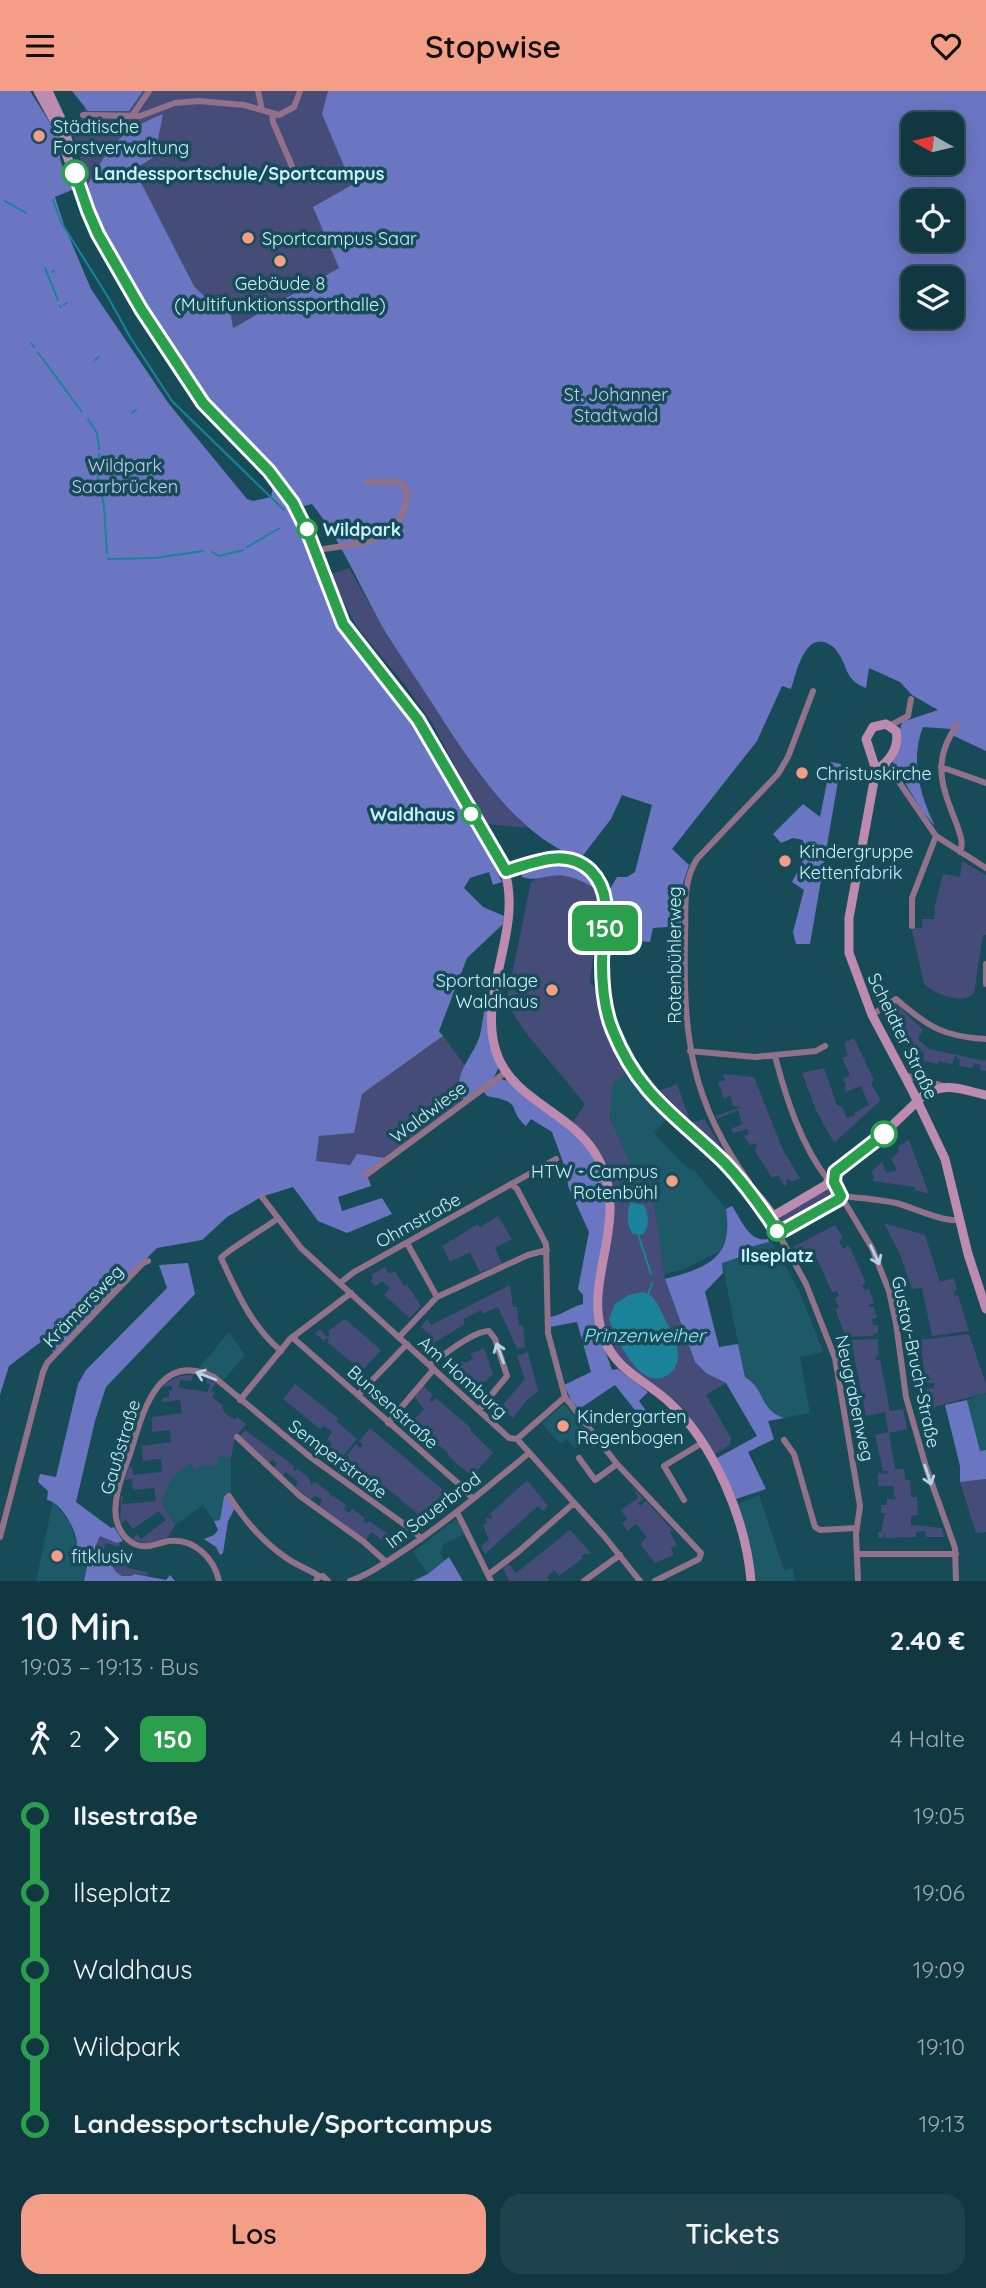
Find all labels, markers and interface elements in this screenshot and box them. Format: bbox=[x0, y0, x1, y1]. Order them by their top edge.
text: Stopwise bbox=[425, 26, 561, 66]
icon: menu bbox=[21, 27, 59, 65]
icon: heart bbox=[927, 27, 965, 65]
north arrow bbox=[901, 112, 964, 175]
map controls bbox=[901, 112, 964, 329]
place label: Städtische Forstverwaltung bbox=[53, 115, 189, 159]
marker: Städtische Forstverwaltung bbox=[31, 128, 47, 144]
marker: Landessportschule/Sportcampus bbox=[62, 160, 88, 186]
place label: Landessportschule/Sportcampus bbox=[94, 162, 385, 185]
button: locate bbox=[901, 189, 964, 252]
place label: Sportcampus Saar bbox=[262, 227, 417, 250]
marker: Sportcampus Saar bbox=[240, 230, 256, 246]
marker: Gebäude 8 (Multifunktionssporthalle) bbox=[272, 253, 288, 269]
button: layers bbox=[901, 266, 964, 329]
place label: Gebäude 8 (Multifunktionssporthalle) bbox=[174, 272, 386, 316]
park label: St. Johanner Stadtwald bbox=[564, 383, 668, 427]
park label: Wildpark Saarbrücken bbox=[72, 454, 178, 498]
place label: Wildpark bbox=[323, 518, 401, 541]
marker: Wildpark bbox=[297, 519, 317, 539]
place label: Christuskirche bbox=[816, 762, 932, 785]
marker: Christuskirche bbox=[794, 765, 810, 781]
place label: Waldhaus bbox=[370, 803, 455, 826]
marker: Waldhaus bbox=[461, 804, 481, 824]
place label: Kindergruppe Kettenfabrik bbox=[799, 840, 914, 884]
marker: Kindergruppe Kettenfabrik bbox=[777, 853, 793, 869]
street label: Rotenbühlerweg bbox=[663, 886, 686, 1024]
line badge: 150 bbox=[565, 905, 645, 951]
text: 150 bbox=[586, 913, 624, 943]
place label: Sportanlage Waldhaus bbox=[436, 969, 538, 1013]
street label: Scheidter Straße bbox=[863, 969, 943, 1103]
marker: Sportanlage Waldhaus bbox=[544, 982, 560, 998]
street label: Waldwiese bbox=[385, 1076, 471, 1148]
unlabelled marker bbox=[871, 1121, 897, 1147]
place label: HTW - Campus Rotenbühl bbox=[531, 1160, 658, 1204]
marker: HTW - Campus Rotenbühl bbox=[664, 1173, 680, 1189]
street label: Ohmstraße bbox=[371, 1187, 465, 1253]
marker: Ilseplatz bbox=[767, 1221, 787, 1241]
place label: Ilseplatz bbox=[741, 1244, 814, 1267]
one-way arrow bbox=[869, 1244, 882, 1265]
street label: Krämersweg bbox=[38, 1260, 128, 1352]
street label: Gustav-Bruch-Straße bbox=[887, 1274, 945, 1450]
water label: Prinzenweiher bbox=[583, 1323, 708, 1347]
street label: Am Homburg bbox=[414, 1331, 512, 1423]
street label: Neugrabenweg bbox=[830, 1333, 880, 1463]
one-way arrow bbox=[493, 1343, 505, 1365]
street label: Bunsenstraße bbox=[343, 1360, 443, 1454]
one-way arrow bbox=[196, 1369, 218, 1381]
street label: Gaußstraße bbox=[95, 1397, 145, 1497]
place label: Kindergarten Regenbogen bbox=[577, 1405, 687, 1449]
street label: Semperstraße bbox=[284, 1414, 392, 1504]
marker: Kindergarten Regenbogen bbox=[555, 1418, 571, 1434]
one-way arrow bbox=[923, 1464, 936, 1486]
street label: Im Sauerbrod bbox=[381, 1467, 485, 1553]
place label: fitklusiv bbox=[71, 1545, 133, 1568]
marker: fitklusiv bbox=[49, 1548, 65, 1564]
text: 10 Min. bbox=[21, 1602, 140, 1650]
text: 2.40 € bbox=[890, 1624, 965, 1657]
text: 19:03 – 19:13 · Bus bbox=[21, 1652, 199, 1681]
icon: walk bbox=[21, 1720, 59, 1758]
icon: forward bbox=[92, 1720, 130, 1758]
text: 2 bbox=[69, 1724, 82, 1753]
text: 150 bbox=[154, 1724, 192, 1754]
text: 4 Halte bbox=[890, 1724, 965, 1753]
text: Ilsestraße bbox=[73, 1799, 198, 1832]
text: 19:05 bbox=[913, 1801, 965, 1830]
text: Ilseplatz bbox=[73, 1876, 171, 1909]
text: 19:06 bbox=[913, 1878, 965, 1907]
text: Waldhaus bbox=[73, 1953, 192, 1986]
text: 19:09 bbox=[913, 1955, 965, 1984]
text: Wildpark bbox=[73, 2030, 181, 2063]
text: 19:10 bbox=[917, 2032, 965, 2061]
text: Landessportschule/Sportcampus bbox=[73, 2107, 492, 2140]
text: 19:13 bbox=[919, 2109, 965, 2138]
button: Los bbox=[21, 2194, 486, 2274]
button: Tickets bbox=[500, 2194, 965, 2274]

